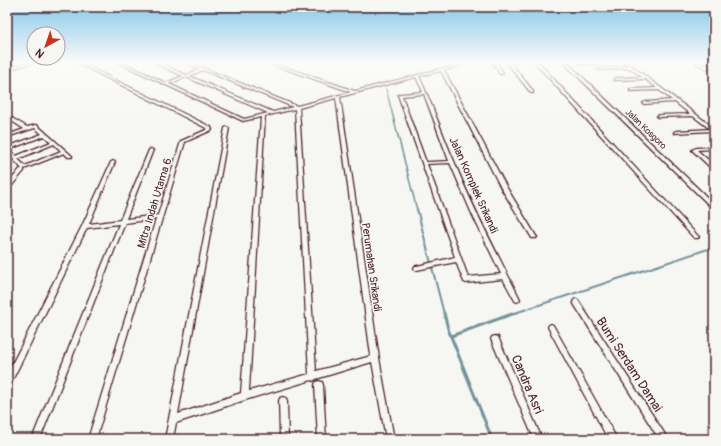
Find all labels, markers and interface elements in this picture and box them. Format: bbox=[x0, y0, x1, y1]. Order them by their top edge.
north arrow bbox=[26, 26, 66, 66]
text: N bbox=[32, 46, 47, 61]
street label: Jalan Kosgoro bbox=[623, 107, 669, 152]
street label: Jalan Komplek Srikandi bbox=[446, 135, 501, 235]
street label: Mitra Indah Utama 6 bbox=[135, 156, 174, 250]
street label: Perumahan Srikandi bbox=[359, 222, 384, 312]
street label: Bumi Serdam Damai bbox=[593, 314, 666, 415]
street label: Candra Asri bbox=[508, 353, 547, 416]

